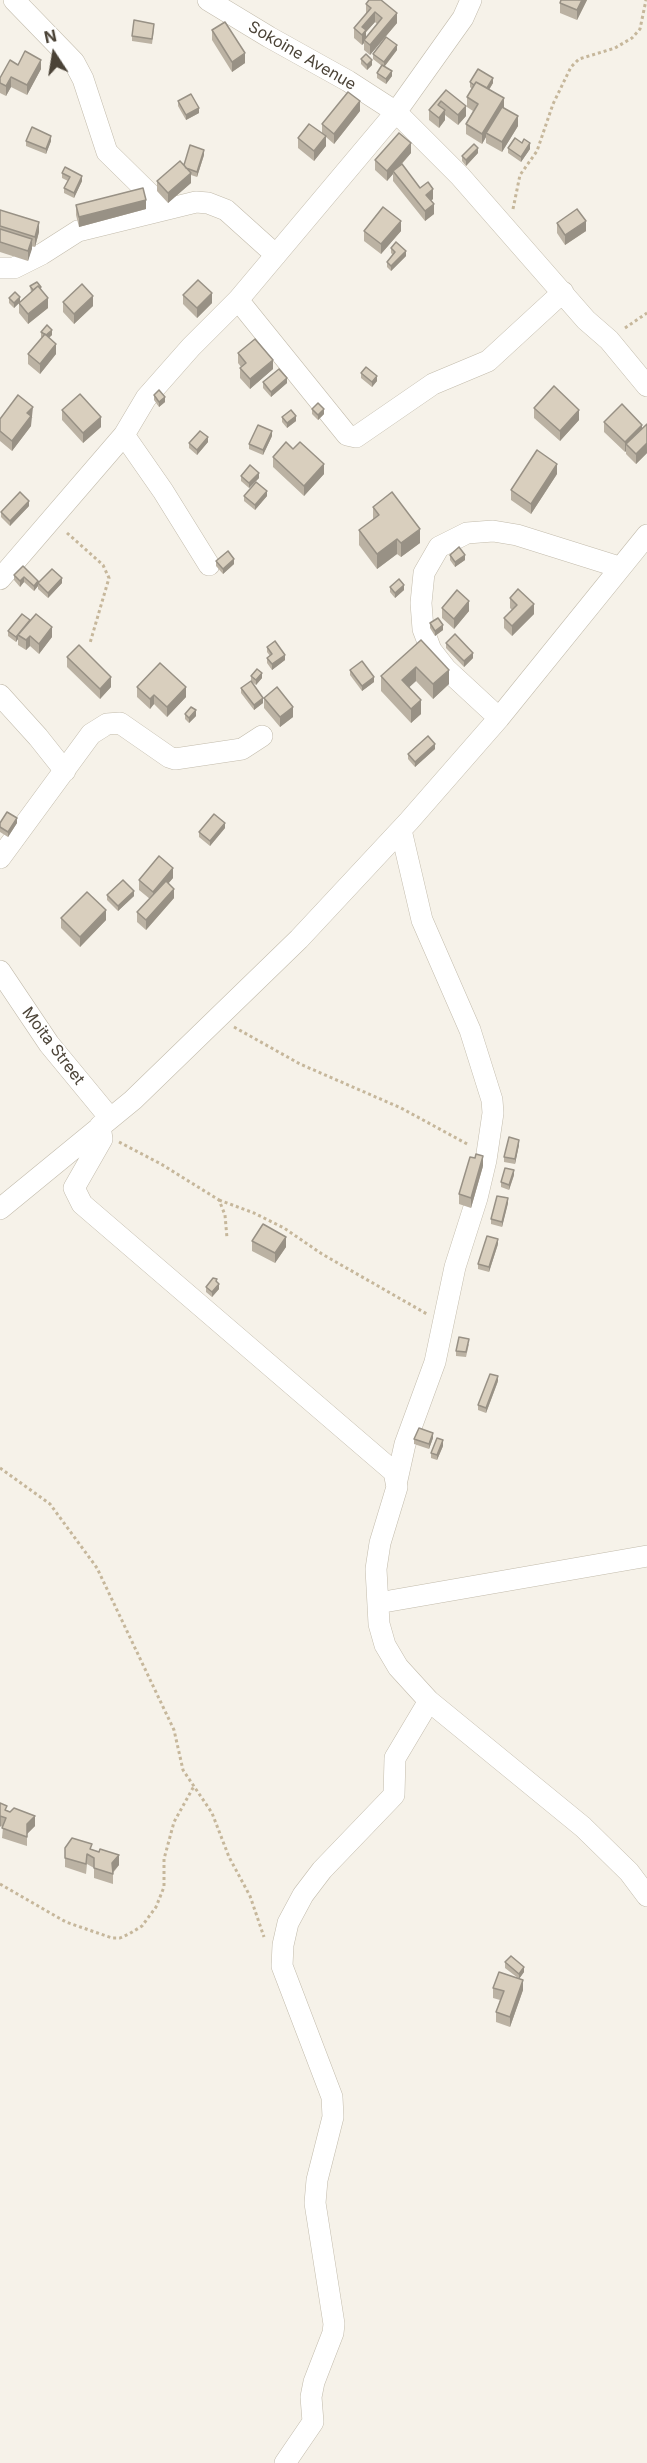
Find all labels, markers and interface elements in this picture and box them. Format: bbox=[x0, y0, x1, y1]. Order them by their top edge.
street label: Sokoine Avenue bbox=[245, 17, 359, 95]
north arrow bbox=[24, 24, 84, 84]
text: N bbox=[42, 25, 58, 47]
street label: Moita Street bbox=[18, 1004, 88, 1088]

